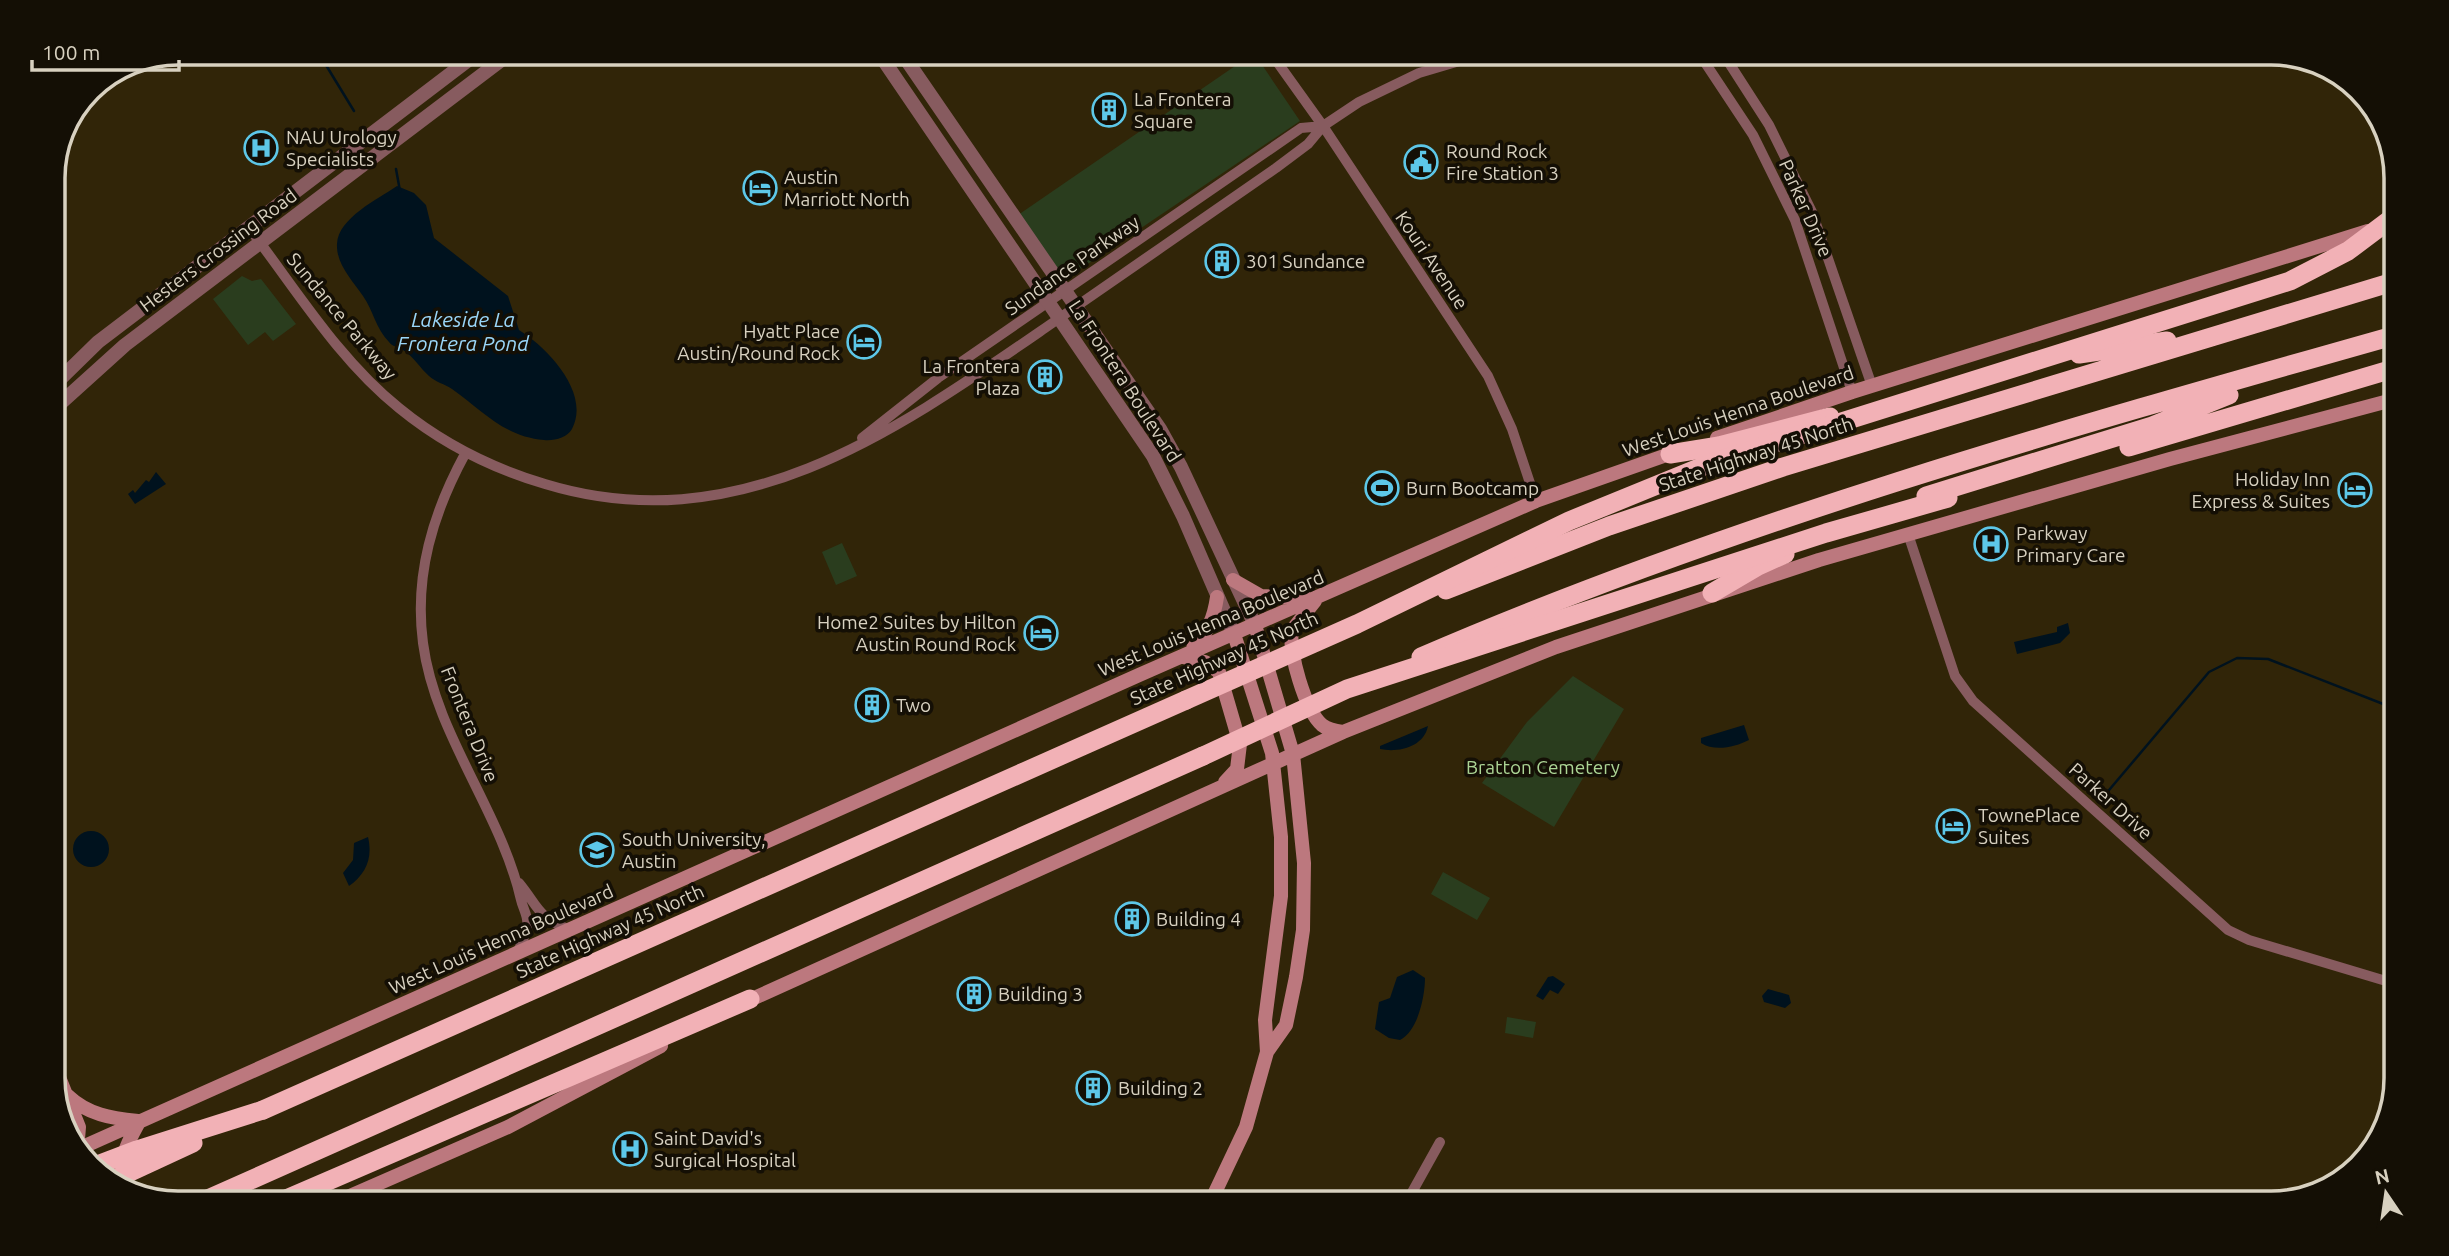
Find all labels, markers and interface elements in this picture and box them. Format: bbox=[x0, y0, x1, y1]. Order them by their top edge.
scale bar bbox=[32, 28, 178, 72]
text: 100 m bbox=[42, 40, 100, 64]
place label: La Frontera Square bbox=[1134, 88, 1232, 132]
building icon: La Frontera Square bbox=[1090, 91, 1128, 129]
place label: NAU Urology Specialists bbox=[286, 126, 397, 170]
hospital icon: NAU Urology Specialists bbox=[242, 129, 280, 167]
place label: Round Rock Fire Station 3 bbox=[1446, 140, 1559, 184]
public building icon: Round Rock Fire Station 3 bbox=[1402, 143, 1440, 181]
street label: Parker Drive bbox=[1775, 156, 1837, 260]
place label: Austin Marriott North bbox=[784, 166, 910, 210]
hotel icon: Austin Marriott North bbox=[741, 169, 779, 207]
street label: Hesters Crossing Road bbox=[135, 184, 301, 316]
street label: Kouri Avenue bbox=[1391, 207, 1473, 313]
street label: Sundance Parkway bbox=[1001, 211, 1143, 319]
building icon: 301 Sundance bbox=[1203, 242, 1241, 280]
street label: Sundance Parkway bbox=[283, 248, 401, 384]
place label: 301 Sundance bbox=[1246, 250, 1365, 272]
street label: La Frontera Boulevard bbox=[1064, 296, 1186, 466]
water label: Lakeside La Frontera Pond bbox=[397, 307, 530, 355]
place label: Hyatt Place Austin/Round Rock bbox=[677, 320, 840, 364]
hotel icon: Hyatt Place Austin/Round Rock bbox=[845, 323, 883, 361]
place label: La Frontera Plaza bbox=[923, 355, 1020, 399]
building icon: La Frontera Plaza bbox=[1026, 358, 1064, 396]
street label: West Louis Henna Boulevard bbox=[1620, 361, 1856, 461]
street label: State Highway 45 North bbox=[1656, 412, 1856, 496]
place label: Holiday Inn Express & Suites bbox=[2192, 468, 2330, 512]
sports icon: Burn Bootcamp bbox=[1363, 469, 1401, 507]
hotel icon: Holiday Inn Express & Suites bbox=[2336, 471, 2374, 509]
place label: Burn Bootcamp bbox=[1406, 477, 1539, 499]
place label: Parkway Primary Care bbox=[2016, 522, 2126, 566]
hospital icon: Parkway Primary Care bbox=[1972, 525, 2010, 563]
street label: West Louis Henna Boulevard bbox=[1095, 565, 1327, 681]
street label: State Highway 45 North bbox=[1127, 607, 1321, 709]
place label: Home2 Suites by Hilton Austin Round Rock bbox=[817, 611, 1016, 655]
hotel icon: Home2 Suites by Hilton Austin Round Rock bbox=[1022, 614, 1060, 652]
street label: Frontera Drive bbox=[437, 663, 503, 785]
building icon: Two bbox=[853, 686, 891, 724]
place label: Two bbox=[896, 694, 931, 716]
park label: Bratton Cemetery bbox=[1466, 756, 1620, 778]
street label: Parker Drive bbox=[2065, 758, 2157, 844]
place label: TownePlace Suites bbox=[1978, 804, 2080, 848]
hotel icon: TownePlace Suites bbox=[1934, 807, 1972, 845]
place label: South University, Austin bbox=[622, 828, 766, 872]
school or university icon: South University, Austin bbox=[578, 831, 616, 869]
street label: West Louis Henna Boulevard bbox=[386, 880, 616, 998]
street label: State Highway 45 North bbox=[513, 880, 707, 982]
building icon: Building 4 bbox=[1113, 900, 1151, 938]
place label: Building 4 bbox=[1156, 908, 1241, 930]
building icon: Building 3 bbox=[955, 975, 993, 1013]
place label: Building 3 bbox=[998, 983, 1083, 1005]
building icon: Building 2 bbox=[1074, 1069, 1112, 1107]
place label: Building 2 bbox=[1118, 1077, 1203, 1099]
place label: Saint David's Surgical Hospital bbox=[654, 1127, 796, 1171]
hospital icon: Saint David's Surgical Hospital bbox=[611, 1130, 649, 1168]
north arrow bbox=[2351, 1158, 2421, 1228]
text: N bbox=[2373, 1164, 2392, 1189]

